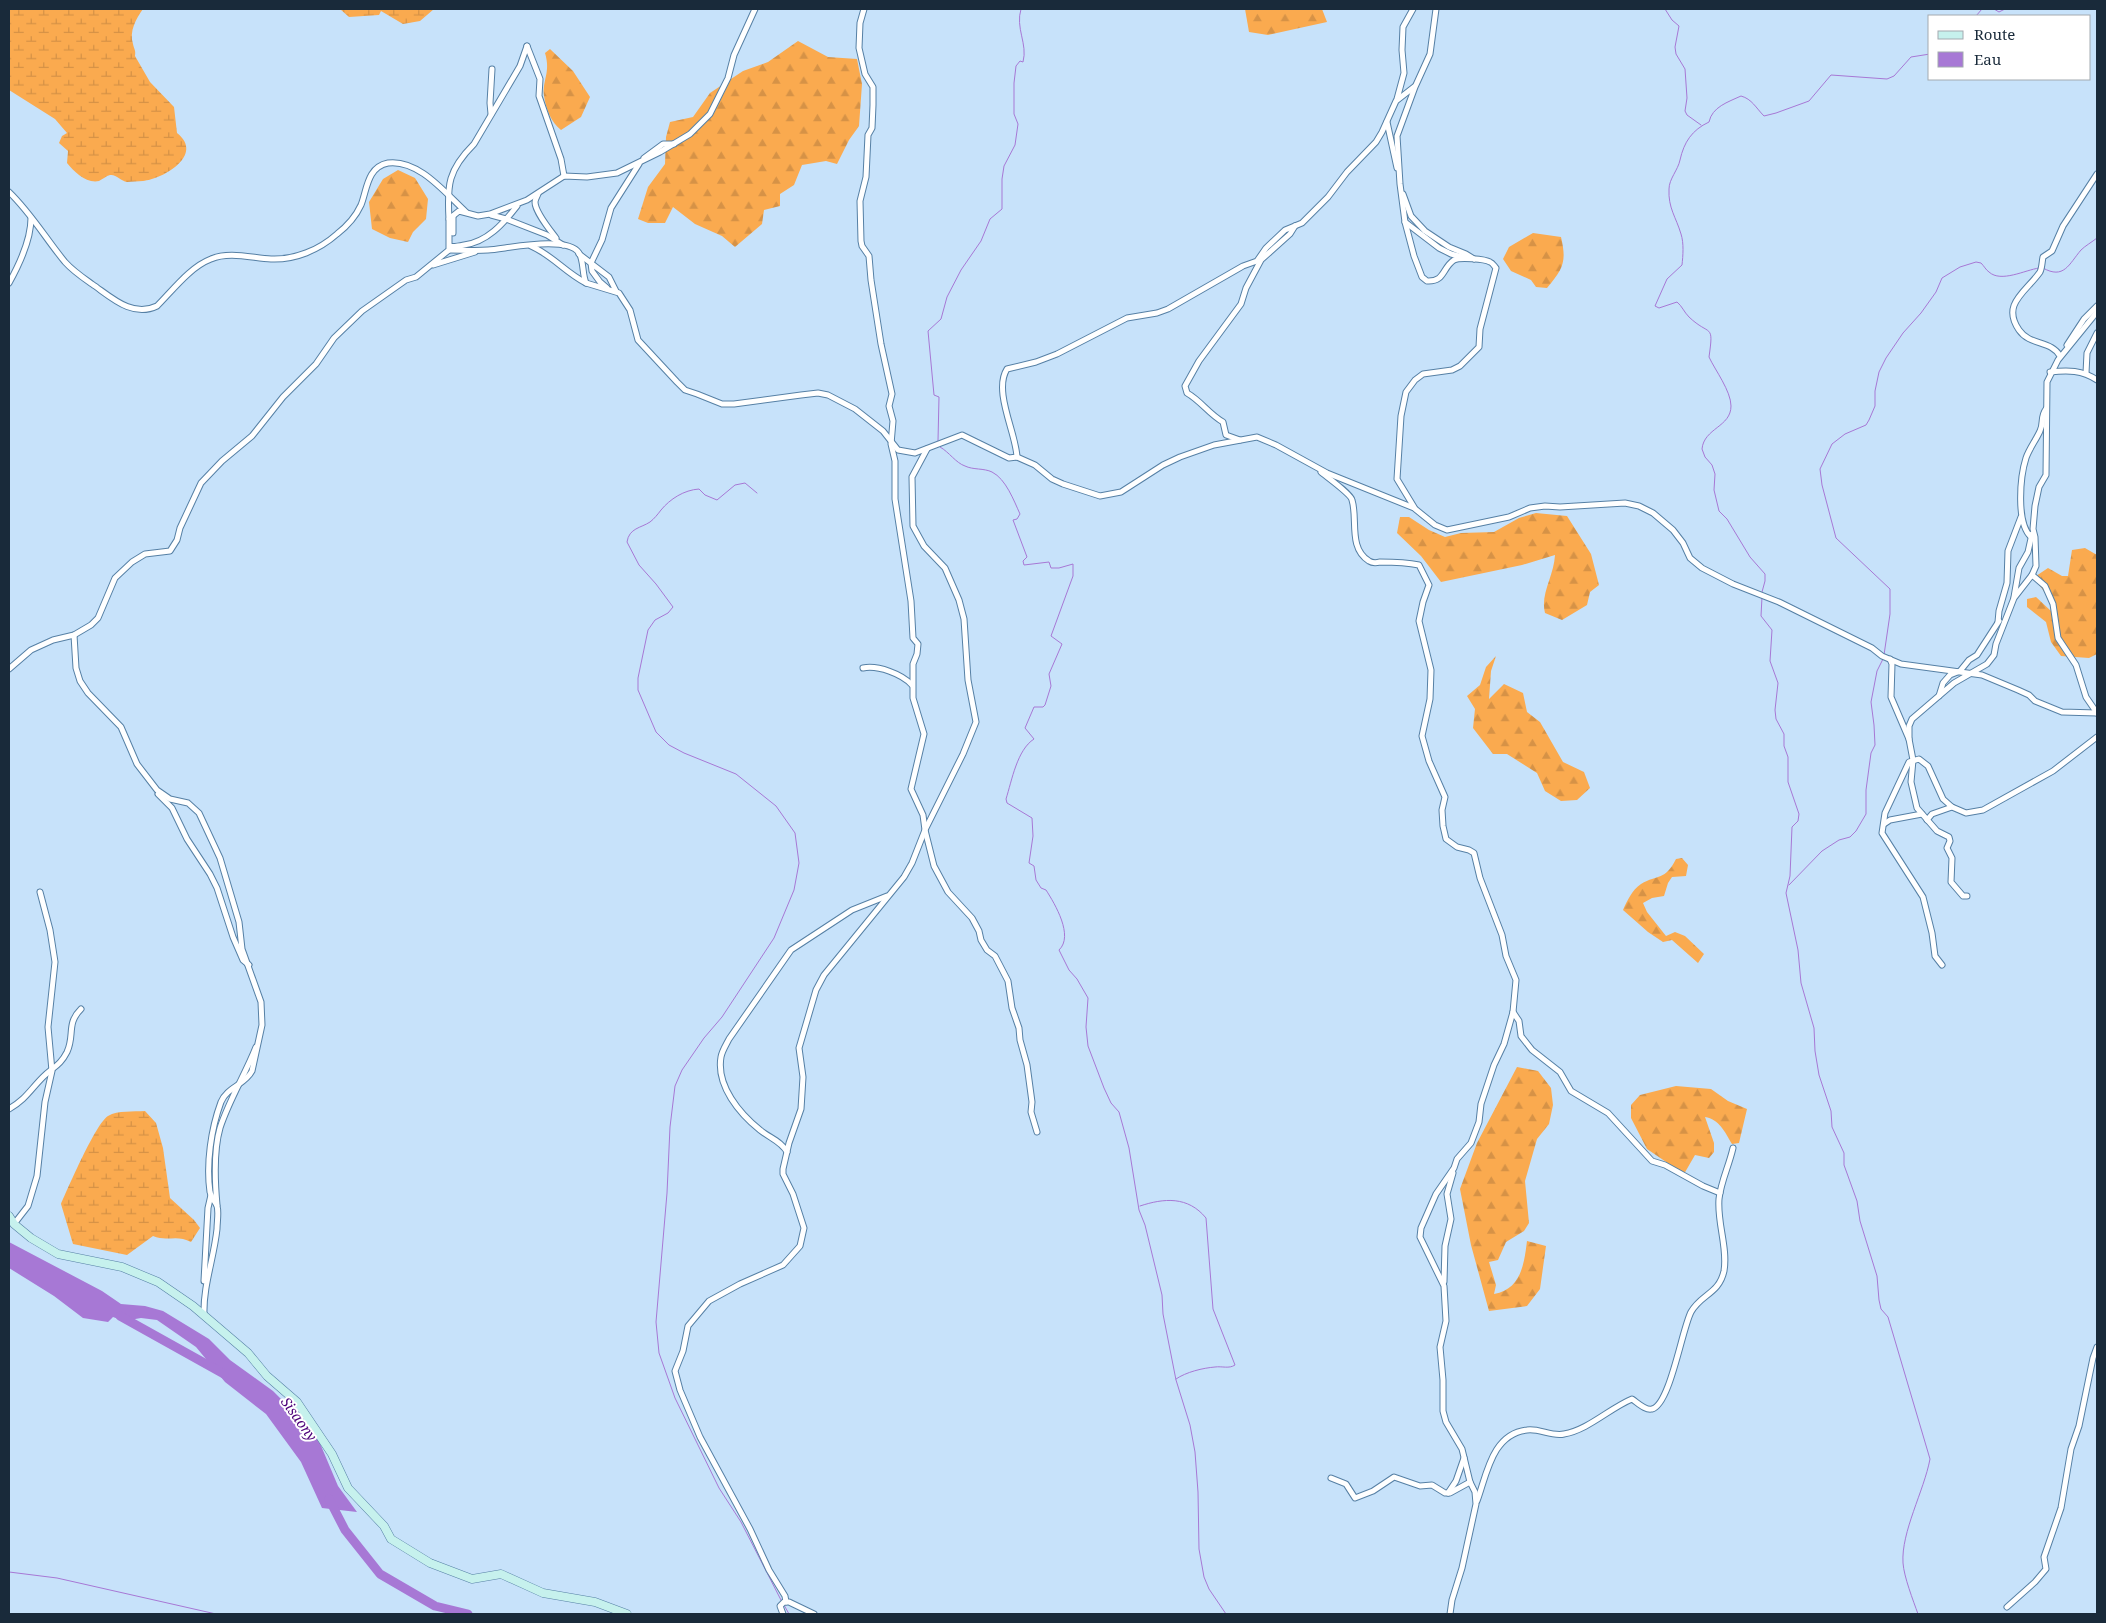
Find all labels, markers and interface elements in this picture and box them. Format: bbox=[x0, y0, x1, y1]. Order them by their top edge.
legend bbox=[1928, 15, 2091, 80]
text: Route bbox=[1974, 24, 2015, 44]
text: Eau bbox=[1974, 49, 2002, 69]
water label: Sisaony bbox=[277, 1393, 322, 1445]

